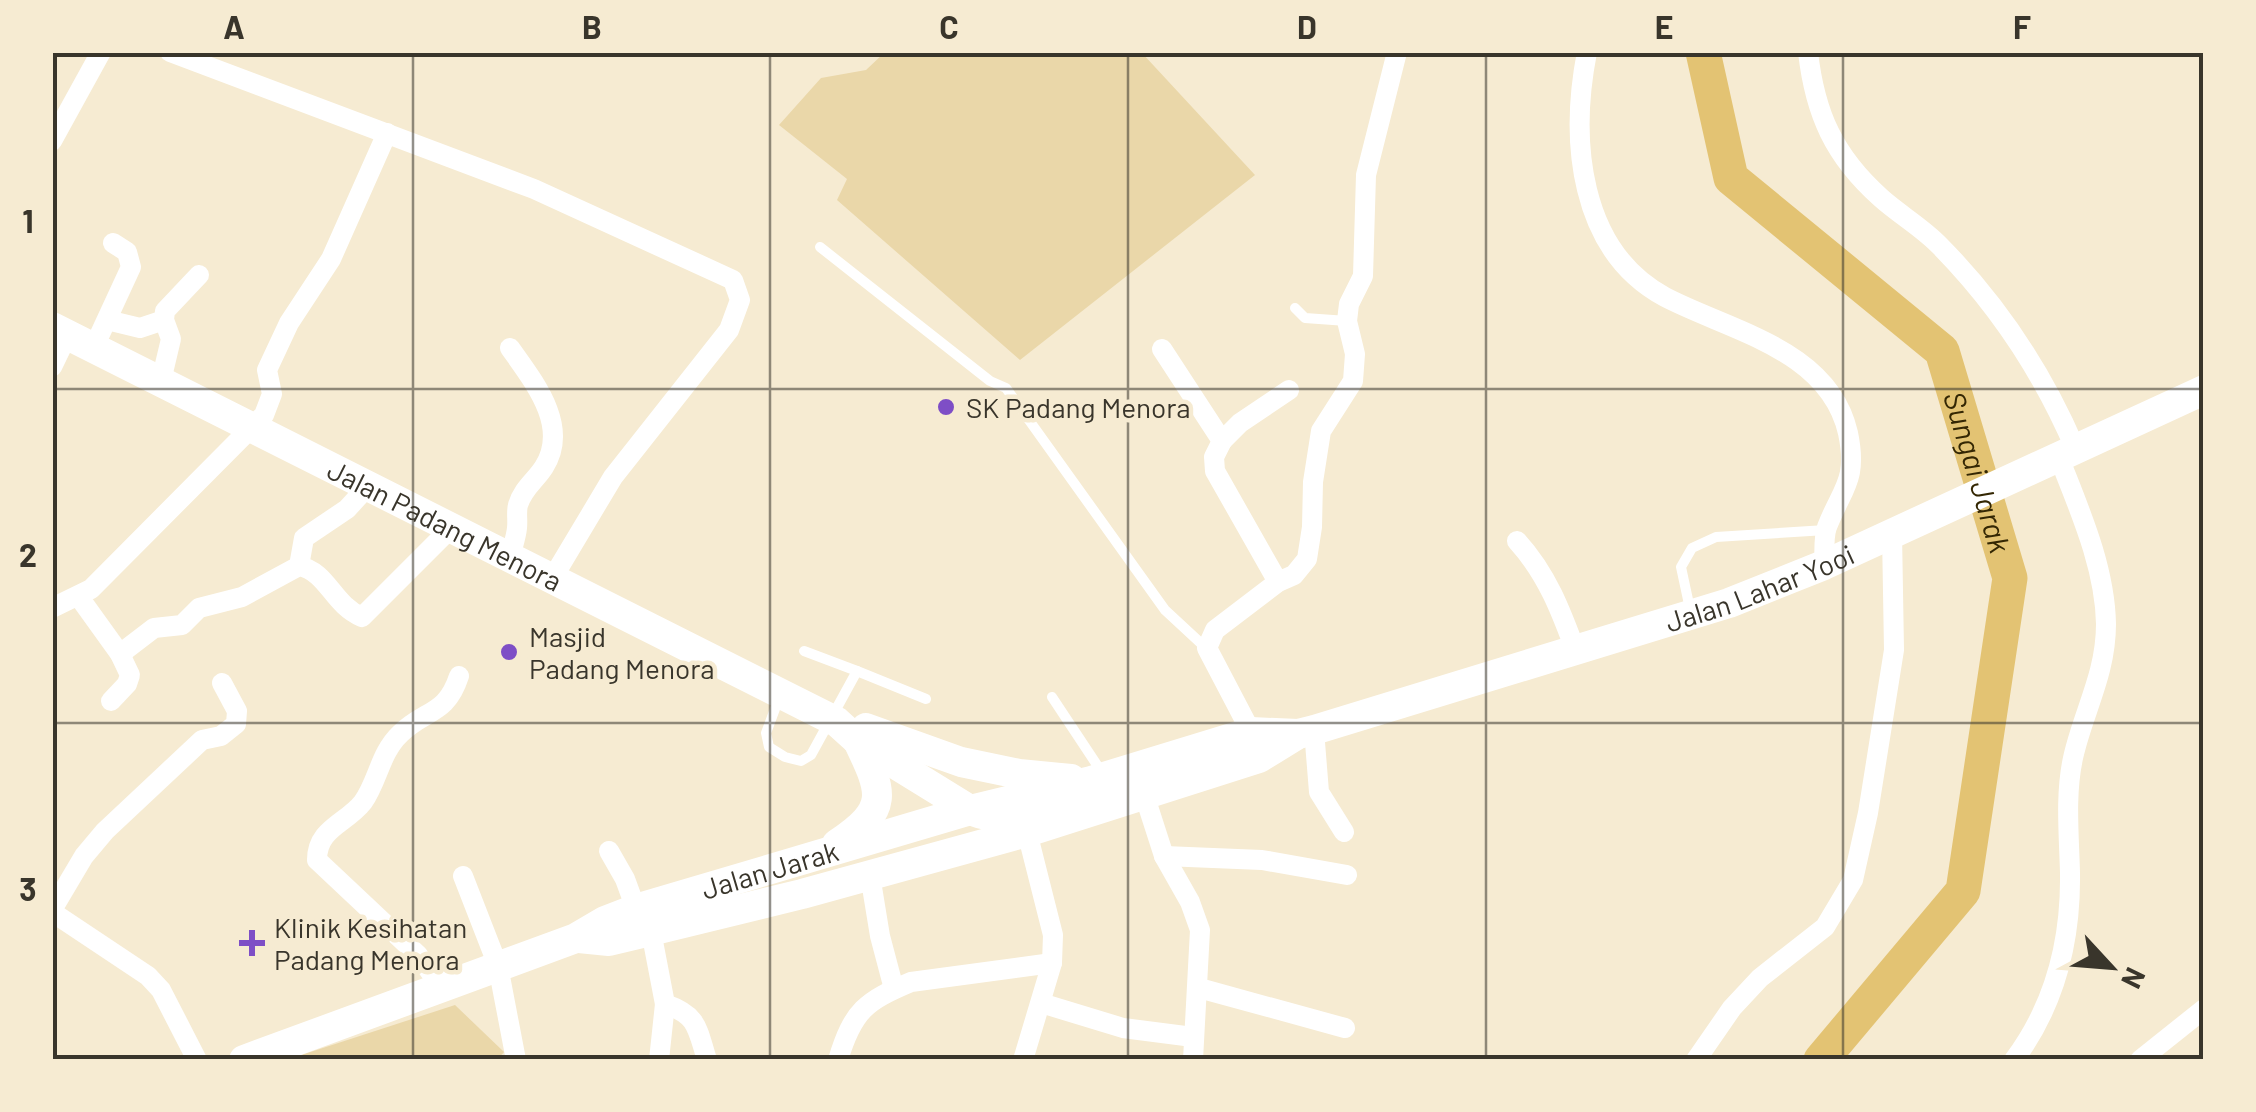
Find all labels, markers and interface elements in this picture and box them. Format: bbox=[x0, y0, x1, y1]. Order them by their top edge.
text: A bbox=[223, 7, 245, 45]
text: B bbox=[582, 7, 602, 45]
text: C bbox=[939, 7, 959, 45]
text: D bbox=[1297, 7, 1317, 45]
text: E bbox=[1655, 7, 1673, 45]
text: F bbox=[2013, 7, 2031, 45]
text: 1 bbox=[22, 201, 34, 239]
water label: Sungai Jarak bbox=[1937, 387, 2019, 557]
place label: SK Padang Menora bbox=[966, 390, 1191, 424]
marker: SK Padang Menora bbox=[935, 396, 957, 418]
street label: Jalan Padang Menora bbox=[322, 452, 568, 598]
text: 2 bbox=[19, 535, 37, 573]
street label: Jalan Lahar Yooi bbox=[1661, 537, 1859, 639]
place label: Masjid Padang Menora bbox=[529, 619, 715, 685]
marker: Masjid Padang Menora bbox=[498, 641, 520, 663]
street label: Jalan Jarak bbox=[697, 833, 842, 906]
text: 3 bbox=[19, 869, 37, 907]
place label: Klinik Kesihatan Padang Menora bbox=[274, 910, 467, 976]
north arrow bbox=[2061, 917, 2161, 1017]
marker: Klinik Kesihatan Padang Menora bbox=[239, 930, 265, 956]
text: N bbox=[2115, 963, 2154, 994]

